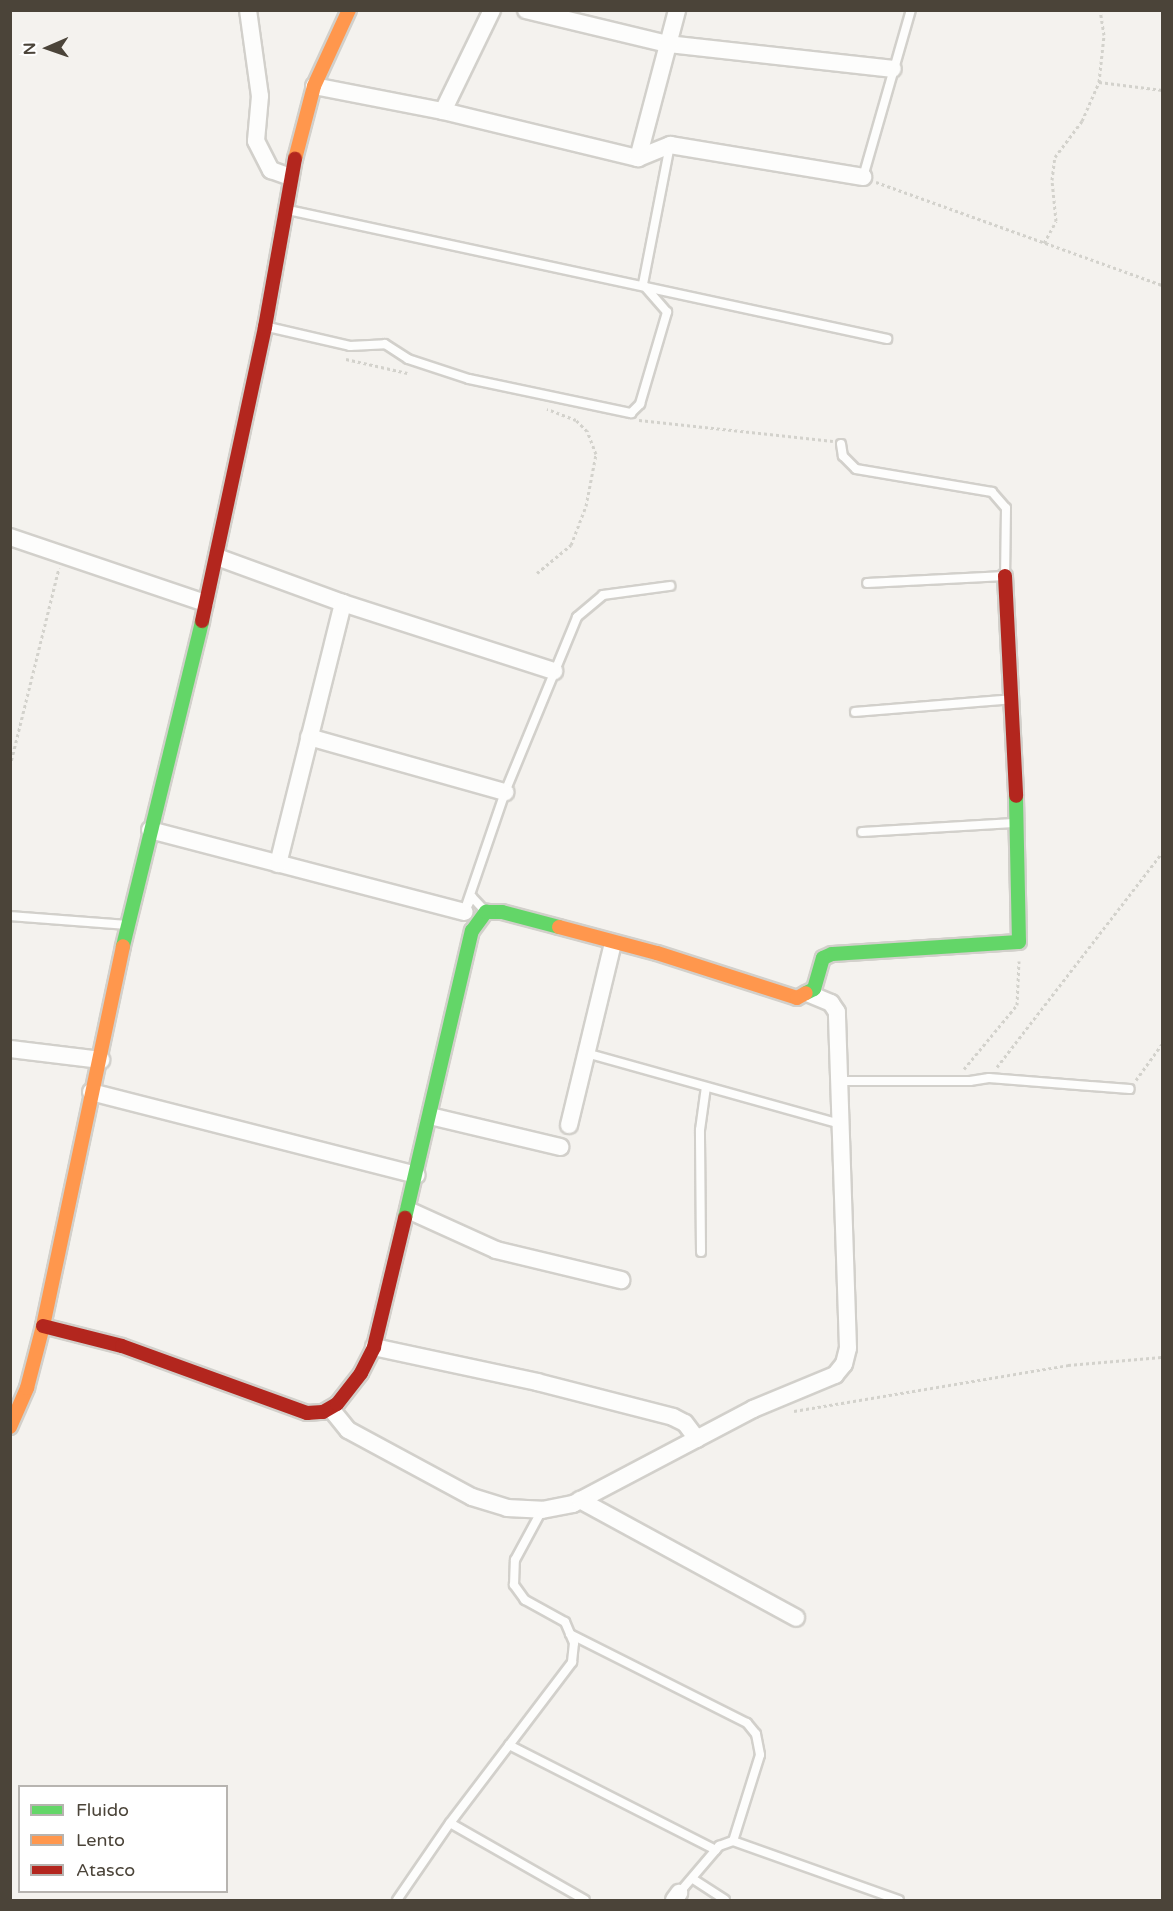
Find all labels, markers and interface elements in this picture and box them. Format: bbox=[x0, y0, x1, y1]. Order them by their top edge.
north arrow bbox=[18, 18, 78, 78]
text: N bbox=[20, 42, 40, 55]
legend bbox=[18, 1785, 228, 1893]
text: Fluido bbox=[76, 1799, 129, 1821]
text: Lento bbox=[76, 1829, 125, 1851]
text: Atasco bbox=[76, 1859, 135, 1881]

